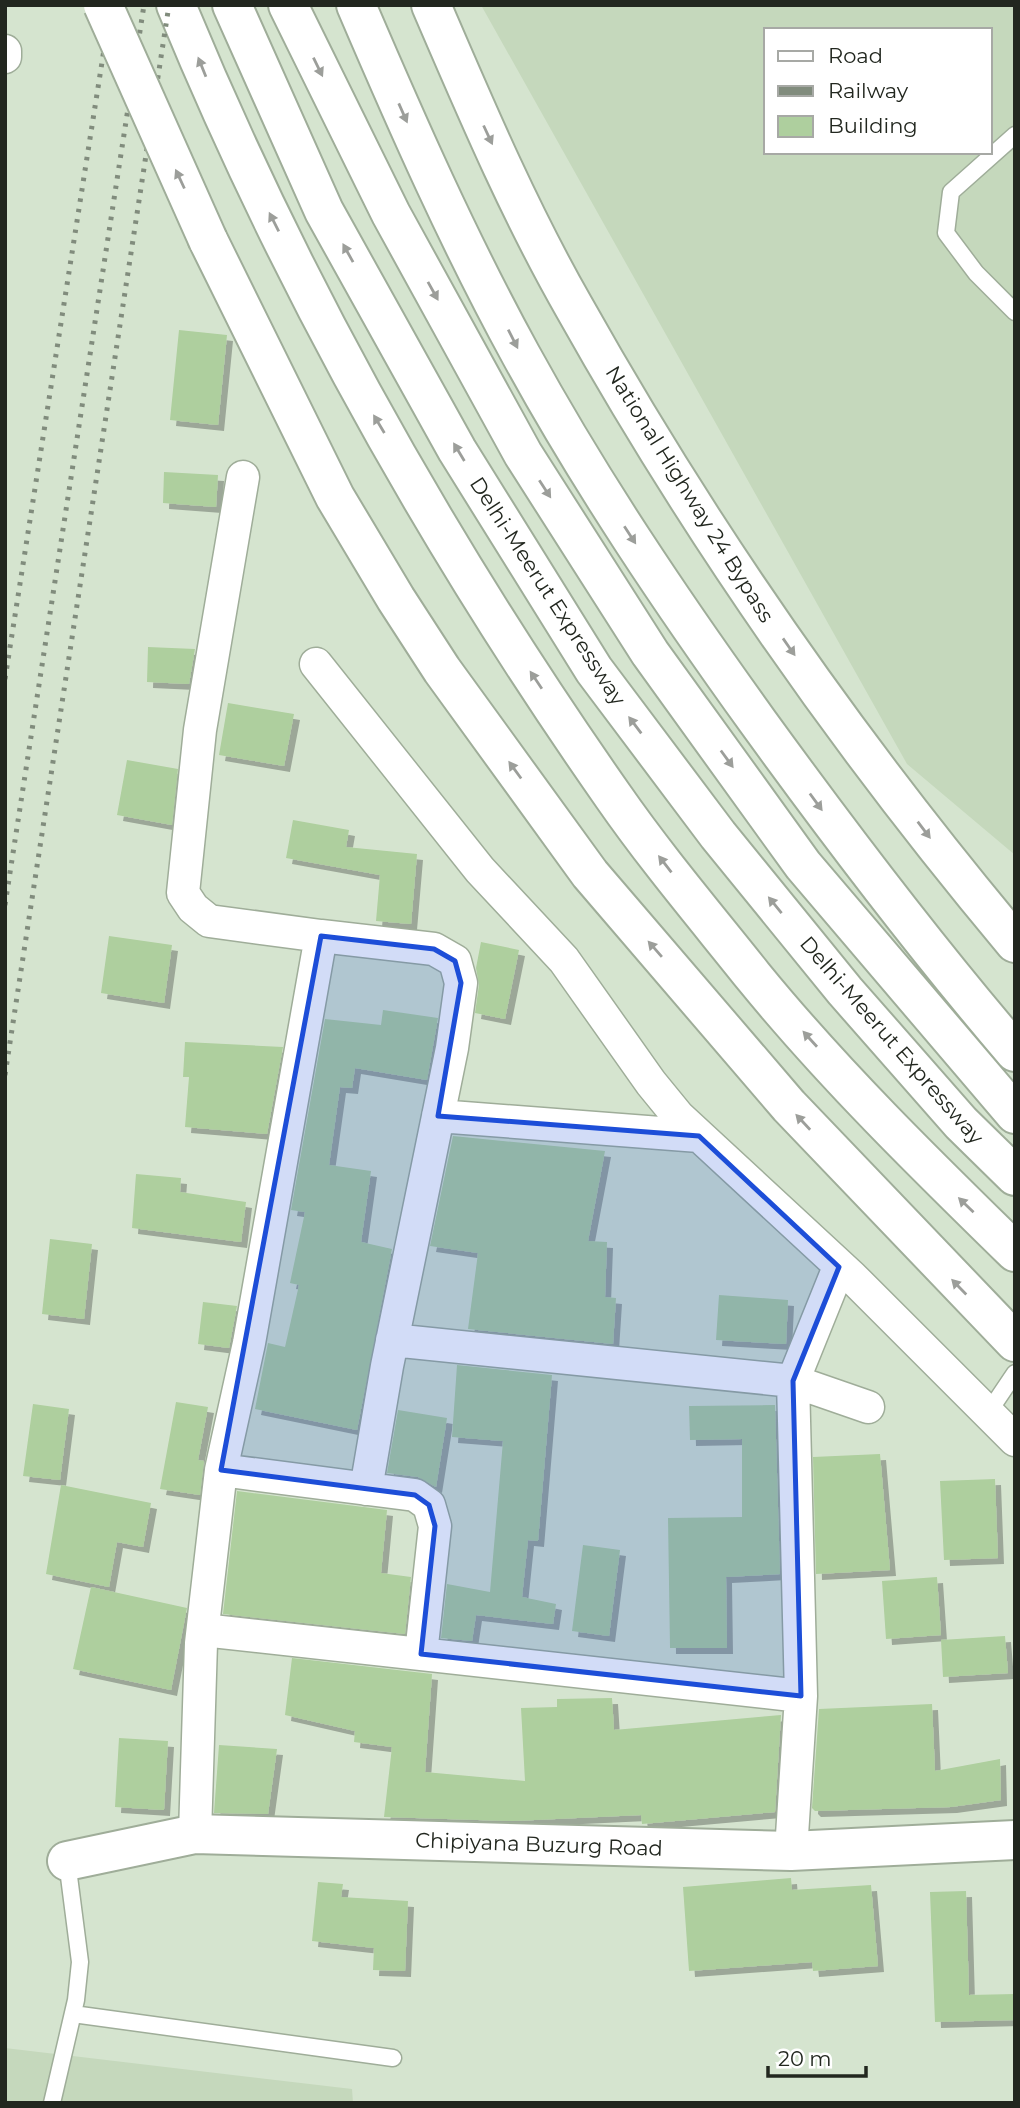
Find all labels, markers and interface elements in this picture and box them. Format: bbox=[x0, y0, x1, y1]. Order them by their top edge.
legend bbox=[764, 28, 992, 154]
text: Road bbox=[828, 43, 883, 68]
one-way arrow bbox=[196, 57, 208, 77]
one-way arrow bbox=[313, 57, 324, 77]
text: Railway bbox=[828, 78, 909, 103]
one-way arrow bbox=[397, 103, 409, 123]
text: Building bbox=[828, 113, 918, 138]
one-way arrow bbox=[482, 125, 494, 145]
one-way arrow bbox=[174, 169, 186, 189]
one-way arrow bbox=[269, 212, 280, 232]
one-way arrow bbox=[342, 244, 354, 263]
one-way arrow bbox=[427, 281, 439, 301]
one-way arrow bbox=[507, 330, 519, 349]
street label: National Highway 24 Bypass bbox=[601, 361, 779, 627]
one-way arrow bbox=[373, 414, 385, 433]
one-way arrow bbox=[453, 442, 465, 461]
street label: Delhi-Meerut Expressway bbox=[465, 472, 632, 710]
one-way arrow bbox=[538, 479, 551, 498]
one-way arrow bbox=[623, 525, 636, 544]
one-way arrow bbox=[782, 638, 796, 656]
one-way arrow bbox=[529, 671, 543, 689]
one-way arrow bbox=[629, 716, 643, 734]
one-way arrow bbox=[719, 750, 733, 768]
one-way arrow bbox=[508, 761, 522, 779]
one-way arrow bbox=[808, 793, 822, 811]
one-way arrow bbox=[916, 821, 931, 839]
one-way arrow bbox=[658, 855, 673, 873]
one-way arrow bbox=[768, 896, 783, 913]
street label: Delhi-Meerut Expressway bbox=[795, 931, 990, 1150]
one-way arrow bbox=[648, 941, 663, 958]
one-way arrow bbox=[802, 1030, 818, 1048]
one-way arrow bbox=[796, 1114, 812, 1131]
one-way arrow bbox=[958, 1197, 975, 1213]
one-way arrow bbox=[952, 1279, 968, 1296]
street label: Chipiyana Buzurg Road bbox=[415, 1827, 663, 1861]
scale bar bbox=[768, 2035, 866, 2078]
text: 20 m bbox=[778, 2046, 832, 2071]

